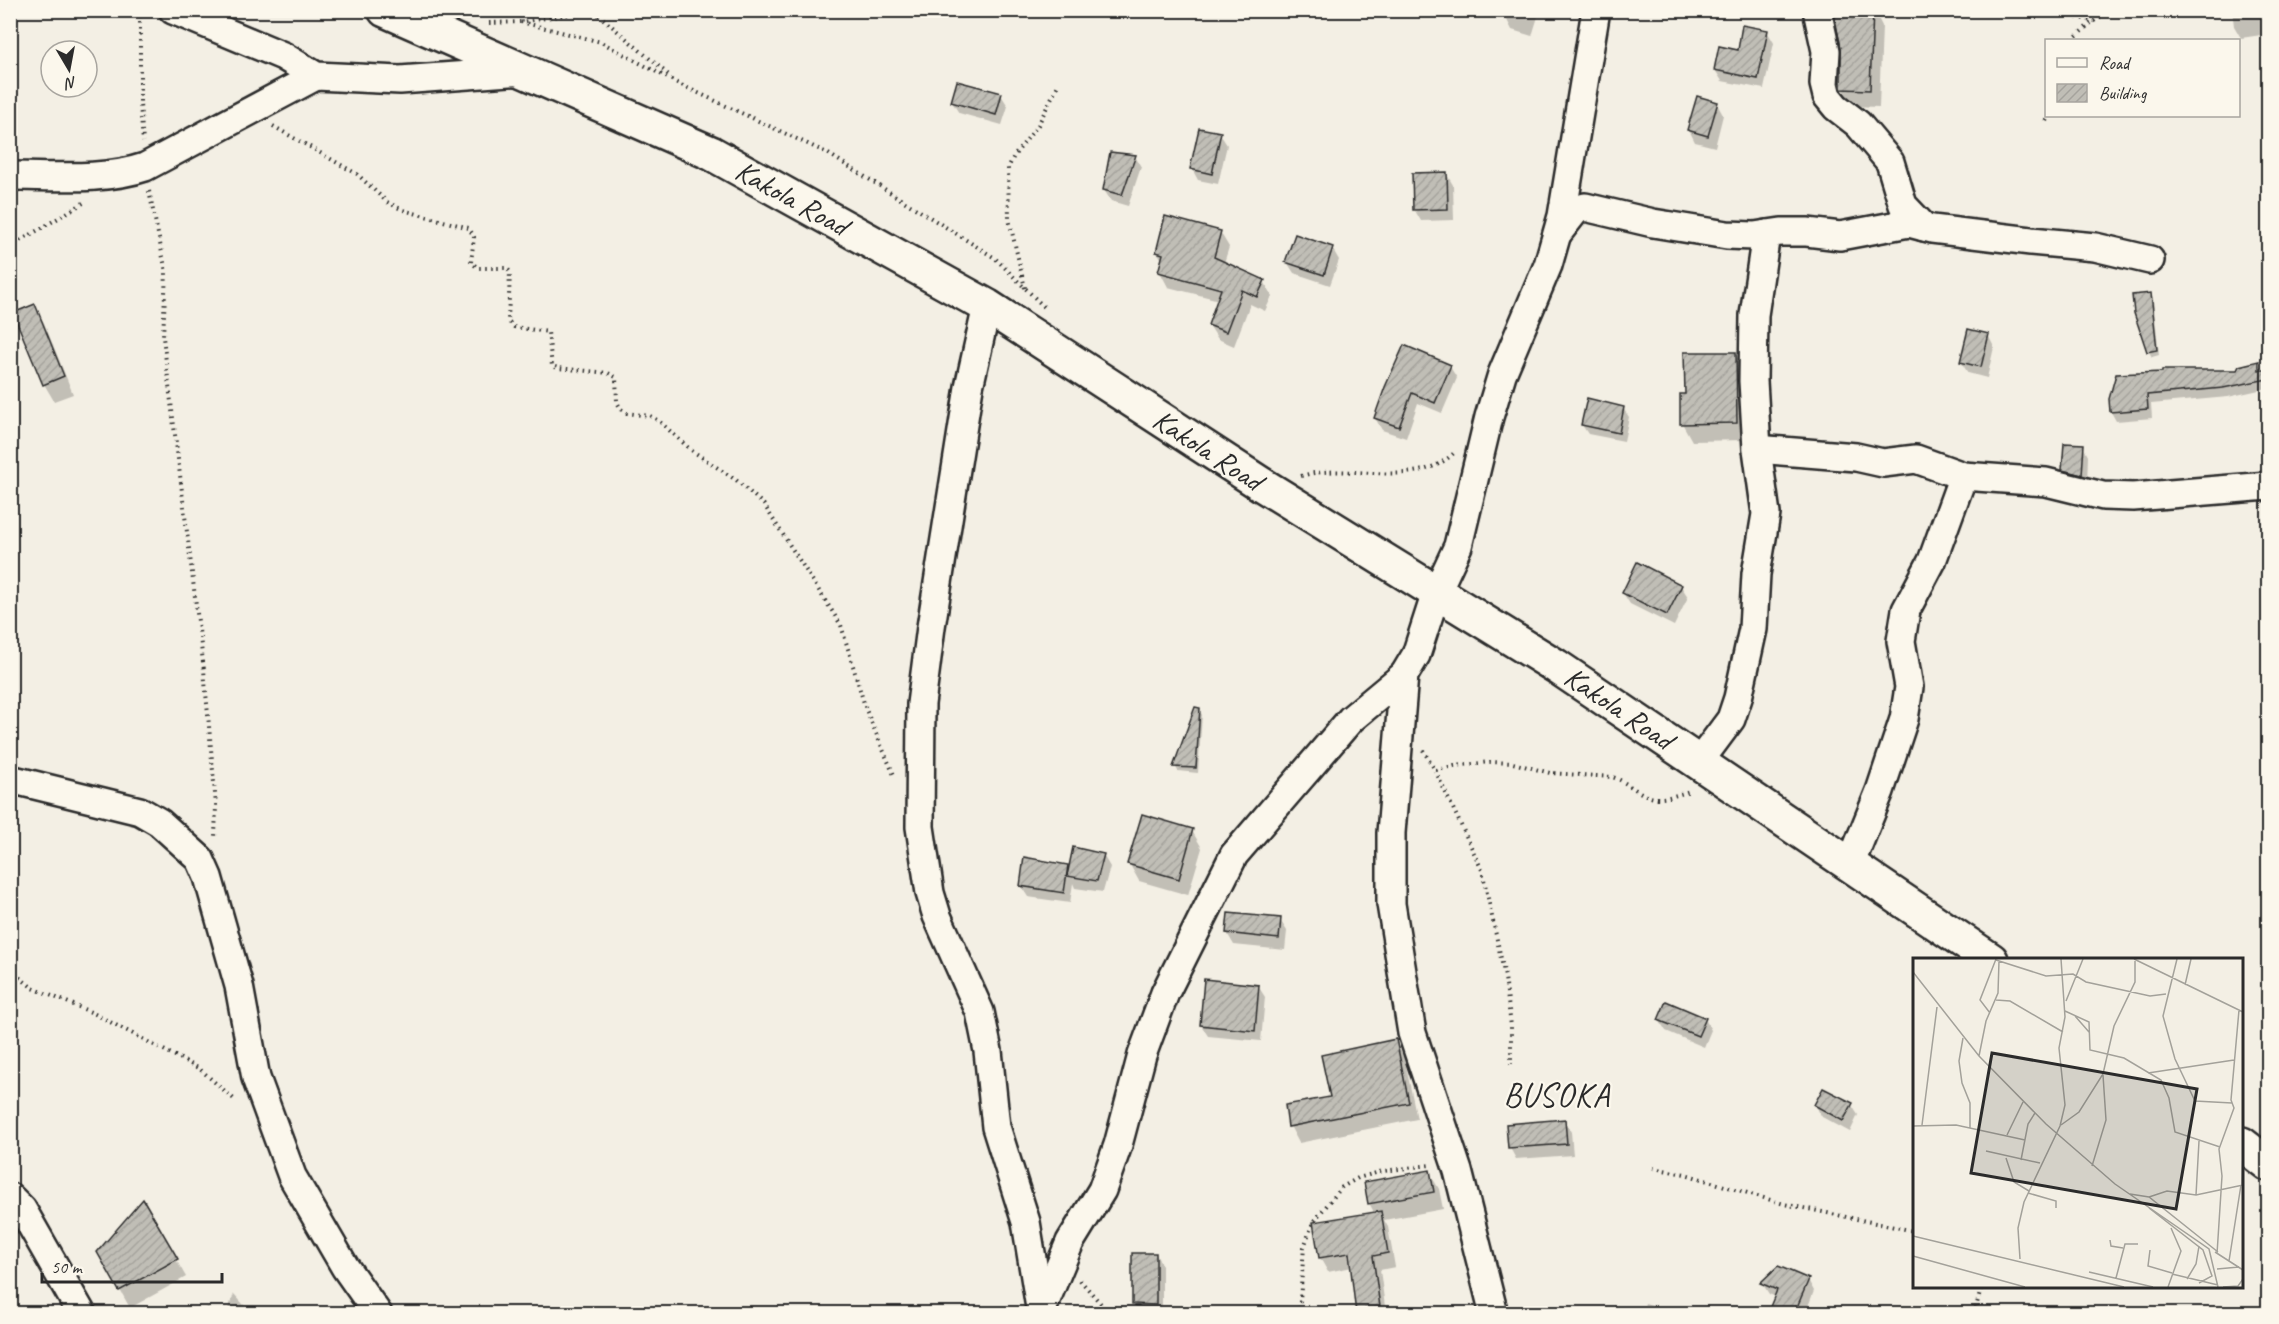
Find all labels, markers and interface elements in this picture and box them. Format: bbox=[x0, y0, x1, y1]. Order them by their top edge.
north arrow bbox=[39, 39, 99, 99]
legend bbox=[2045, 39, 2240, 117]
text: Road bbox=[2099, 52, 2132, 74]
text: N bbox=[62, 72, 78, 94]
text: Building bbox=[2099, 82, 2148, 104]
street label: Kakola Road bbox=[729, 152, 859, 247]
street label: Kakola Road bbox=[1146, 401, 1274, 502]
street label: Kakola Road bbox=[1557, 658, 1684, 761]
inset map bbox=[1913, 958, 2243, 1288]
district label: BUSOKA bbox=[1503, 1074, 1611, 1116]
scale bar bbox=[42, 1246, 222, 1284]
text: 50 m bbox=[51, 1256, 84, 1278]

